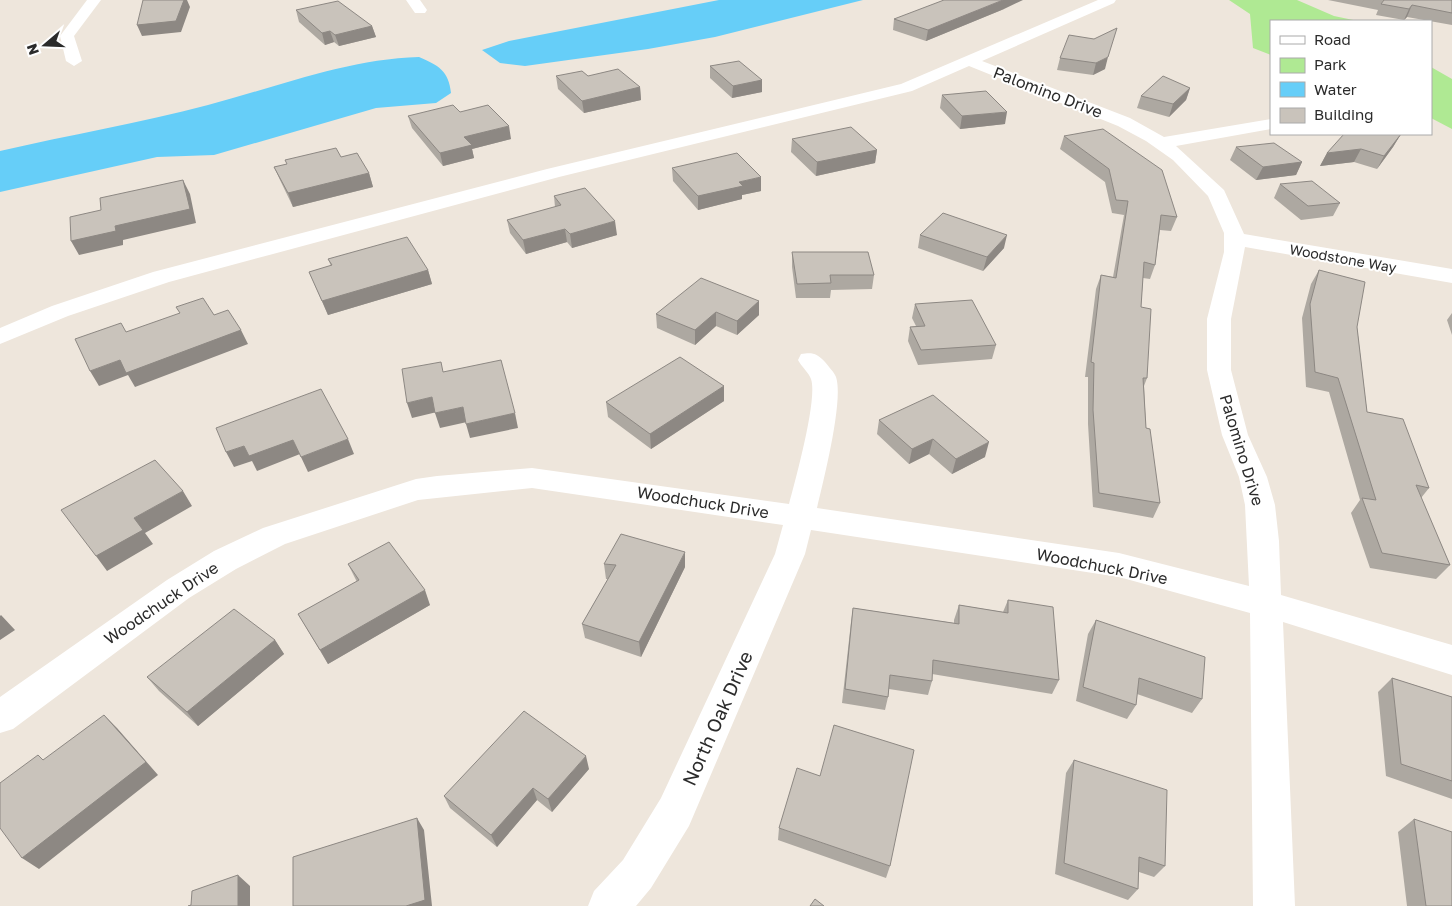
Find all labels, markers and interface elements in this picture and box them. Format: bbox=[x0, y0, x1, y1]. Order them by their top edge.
north arrow bbox=[20, 20, 70, 70]
legend bbox=[1270, 20, 1432, 135]
text: Road bbox=[1314, 30, 1351, 48]
text: N bbox=[22, 42, 42, 57]
text: Park bbox=[1314, 55, 1347, 73]
street label: Palomino Drive bbox=[991, 62, 1105, 122]
text: Water bbox=[1314, 80, 1357, 98]
text: Building bbox=[1314, 105, 1374, 123]
street label: Woodstone Way bbox=[1288, 240, 1398, 276]
street label: Palomino Drive bbox=[1216, 392, 1268, 508]
street label: Woodchuck Drive bbox=[636, 482, 770, 522]
street label: Woodchuck Drive bbox=[1035, 543, 1169, 589]
street label: Woodchuck Drive bbox=[100, 557, 222, 649]
street label: North Oak Drive bbox=[677, 647, 757, 789]

